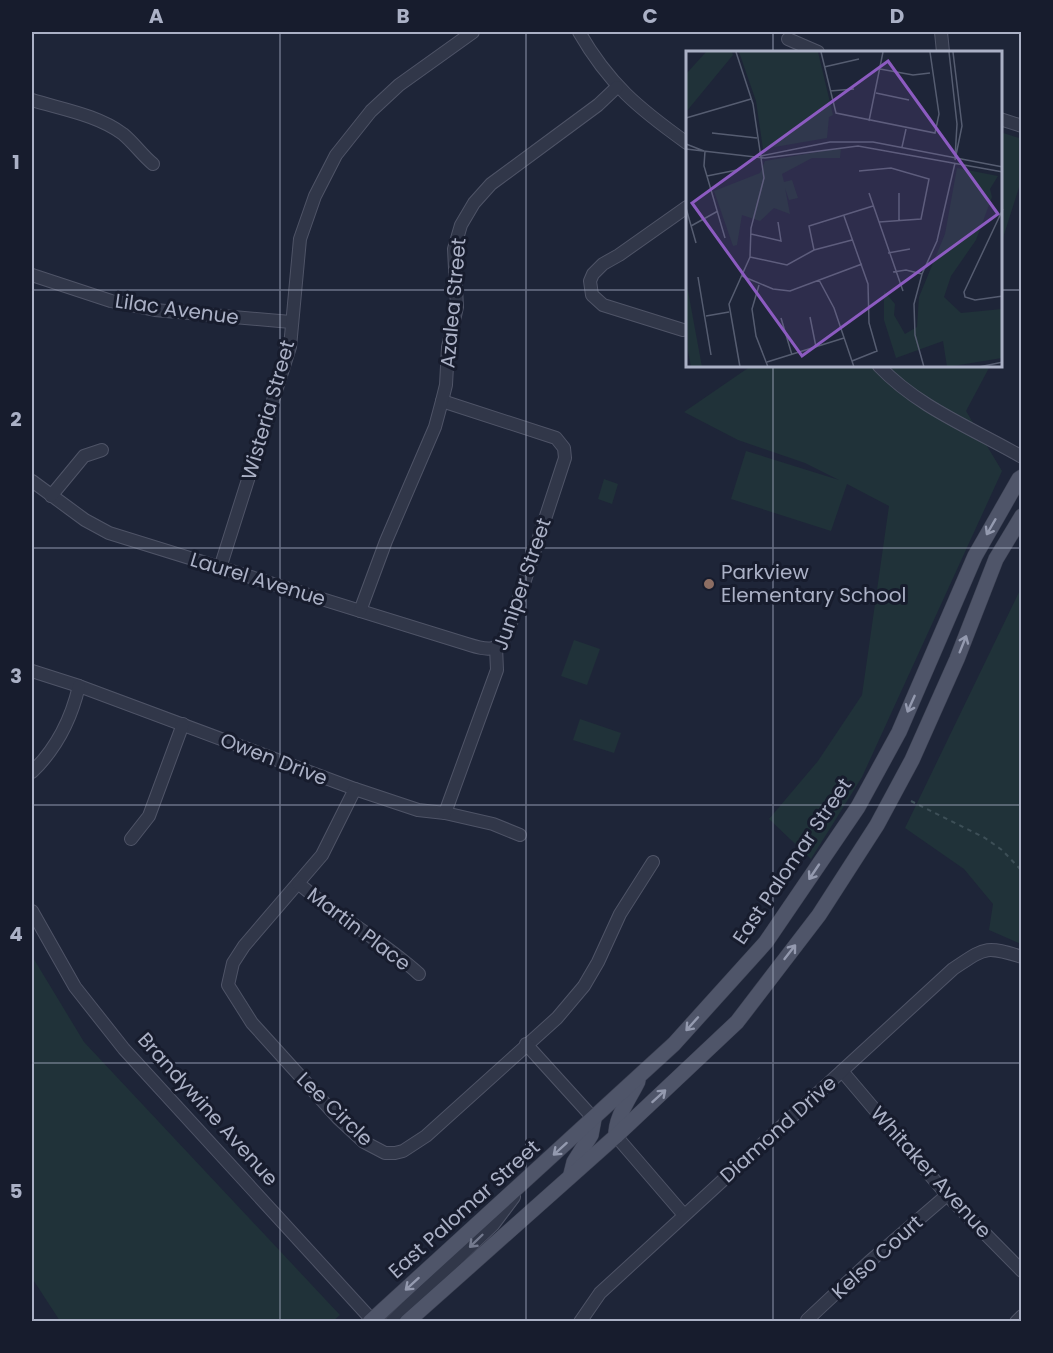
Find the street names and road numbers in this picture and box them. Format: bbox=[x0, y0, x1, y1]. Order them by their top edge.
street label: Azalea Street bbox=[433, 237, 473, 369]
street label: Lilac Avenue bbox=[113, 286, 241, 332]
street label: Wisteria Street bbox=[235, 337, 301, 483]
street label: Juniper Street bbox=[486, 514, 558, 654]
street label: Laurel Avenue bbox=[187, 545, 329, 613]
street label: Owen Drive bbox=[216, 726, 332, 792]
street label: East Palomar Street bbox=[726, 772, 858, 950]
street label: Martin Place bbox=[301, 881, 417, 977]
street label: Brandywine Avenue bbox=[131, 1026, 285, 1192]
street label: Lee Circle bbox=[291, 1066, 379, 1152]
street label: Diamond Drive bbox=[714, 1069, 842, 1189]
street label: Whitaker Avenue bbox=[864, 1100, 998, 1244]
street label: East Palomar Street bbox=[382, 1133, 546, 1285]
street label: Kelso Court bbox=[825, 1209, 929, 1305]

